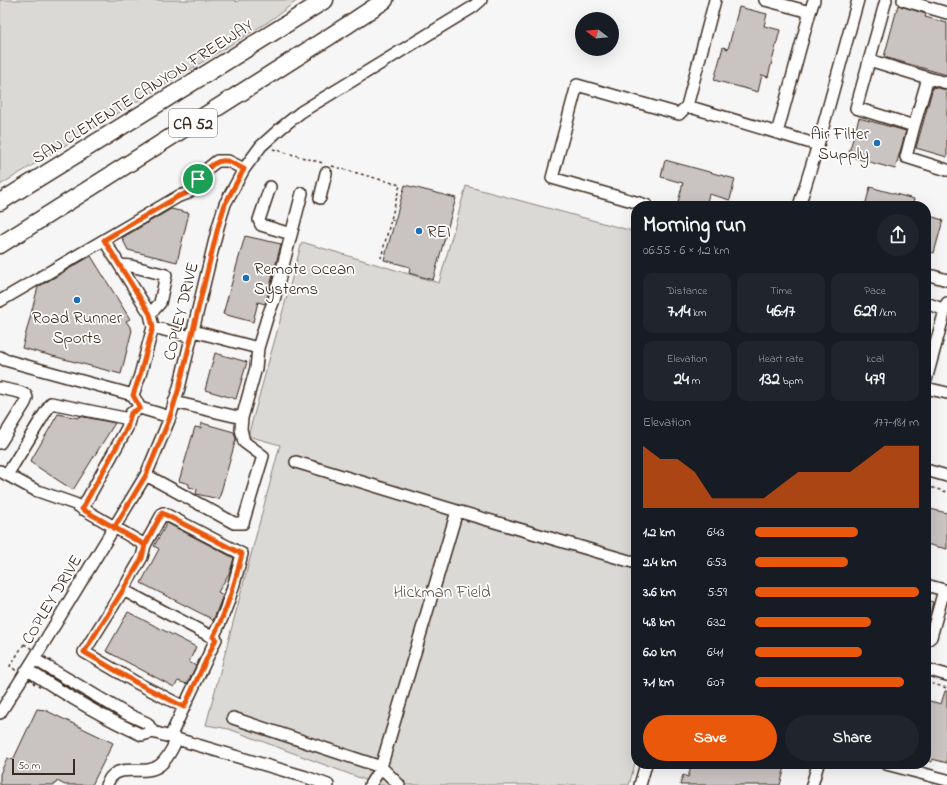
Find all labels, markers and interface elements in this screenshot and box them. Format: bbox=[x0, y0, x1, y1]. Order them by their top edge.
north arrow bbox=[575, 12, 619, 56]
map controls bbox=[575, 12, 619, 56]
street label: SAN CLEMENTE CANYON FREEWAY bbox=[27, 14, 258, 171]
road number: CA 52 bbox=[169, 109, 217, 137]
place label: Air Filter Supply bbox=[810, 122, 870, 168]
marker: Air Filter Supply bbox=[872, 138, 882, 148]
pin bbox=[181, 162, 215, 196]
icon: arrive bbox=[187, 168, 209, 190]
text: Morning run bbox=[643, 210, 746, 242]
button: share bbox=[877, 214, 919, 256]
place label: REI bbox=[427, 220, 451, 245]
marker: REI bbox=[414, 226, 424, 236]
text: 06:55 · 6 × 1.2 km bbox=[643, 241, 730, 260]
place label: Remote Ocean Systems bbox=[254, 257, 355, 303]
street label: COPLEY DRIVE bbox=[157, 260, 206, 363]
marker: Remote Ocean Systems bbox=[241, 273, 251, 283]
text: Distance bbox=[667, 283, 707, 299]
text: Time bbox=[770, 283, 792, 299]
text: Pace bbox=[864, 283, 886, 299]
marker: Road Runner Sports bbox=[72, 295, 82, 305]
text: 7.14 bbox=[668, 299, 690, 324]
text: 46:17 bbox=[767, 299, 795, 324]
text: 6:29 bbox=[854, 299, 876, 324]
text: km bbox=[690, 305, 707, 321]
text: /km bbox=[876, 305, 896, 321]
place label: Road Runner Sports bbox=[32, 306, 123, 351]
text: Elevation bbox=[667, 351, 707, 367]
text: Heart rate bbox=[758, 351, 804, 367]
text: kcal bbox=[866, 351, 884, 367]
text: 24 bbox=[674, 367, 689, 392]
text: 132 bbox=[759, 367, 780, 392]
text: 479 bbox=[865, 367, 885, 392]
text: m bbox=[689, 373, 700, 389]
text: bpm bbox=[780, 373, 803, 389]
text: Elevation bbox=[643, 413, 691, 432]
text: 177–181 m bbox=[874, 413, 919, 432]
text: 1.2 km bbox=[643, 523, 675, 542]
text: 6:43 bbox=[707, 523, 725, 542]
street label: COPLEY DRIVE bbox=[16, 550, 89, 649]
text: 2.4 km bbox=[643, 553, 677, 572]
text: 6:53 bbox=[707, 553, 727, 572]
park label: Hickman Field bbox=[393, 580, 491, 605]
text: 3.6 km bbox=[643, 583, 676, 602]
text: 5:59 bbox=[707, 583, 727, 602]
text: 4.8 km bbox=[643, 613, 675, 632]
text: 6:32 bbox=[707, 613, 726, 632]
text: 6.0 km bbox=[643, 643, 676, 662]
text: 6:41 bbox=[707, 643, 723, 662]
text: 7.1 km bbox=[643, 673, 674, 692]
text: 6:07 bbox=[707, 673, 725, 692]
button: Save bbox=[643, 715, 777, 761]
button: Share bbox=[785, 715, 919, 761]
scale bar bbox=[12, 757, 75, 776]
text: 50 m bbox=[18, 758, 40, 774]

